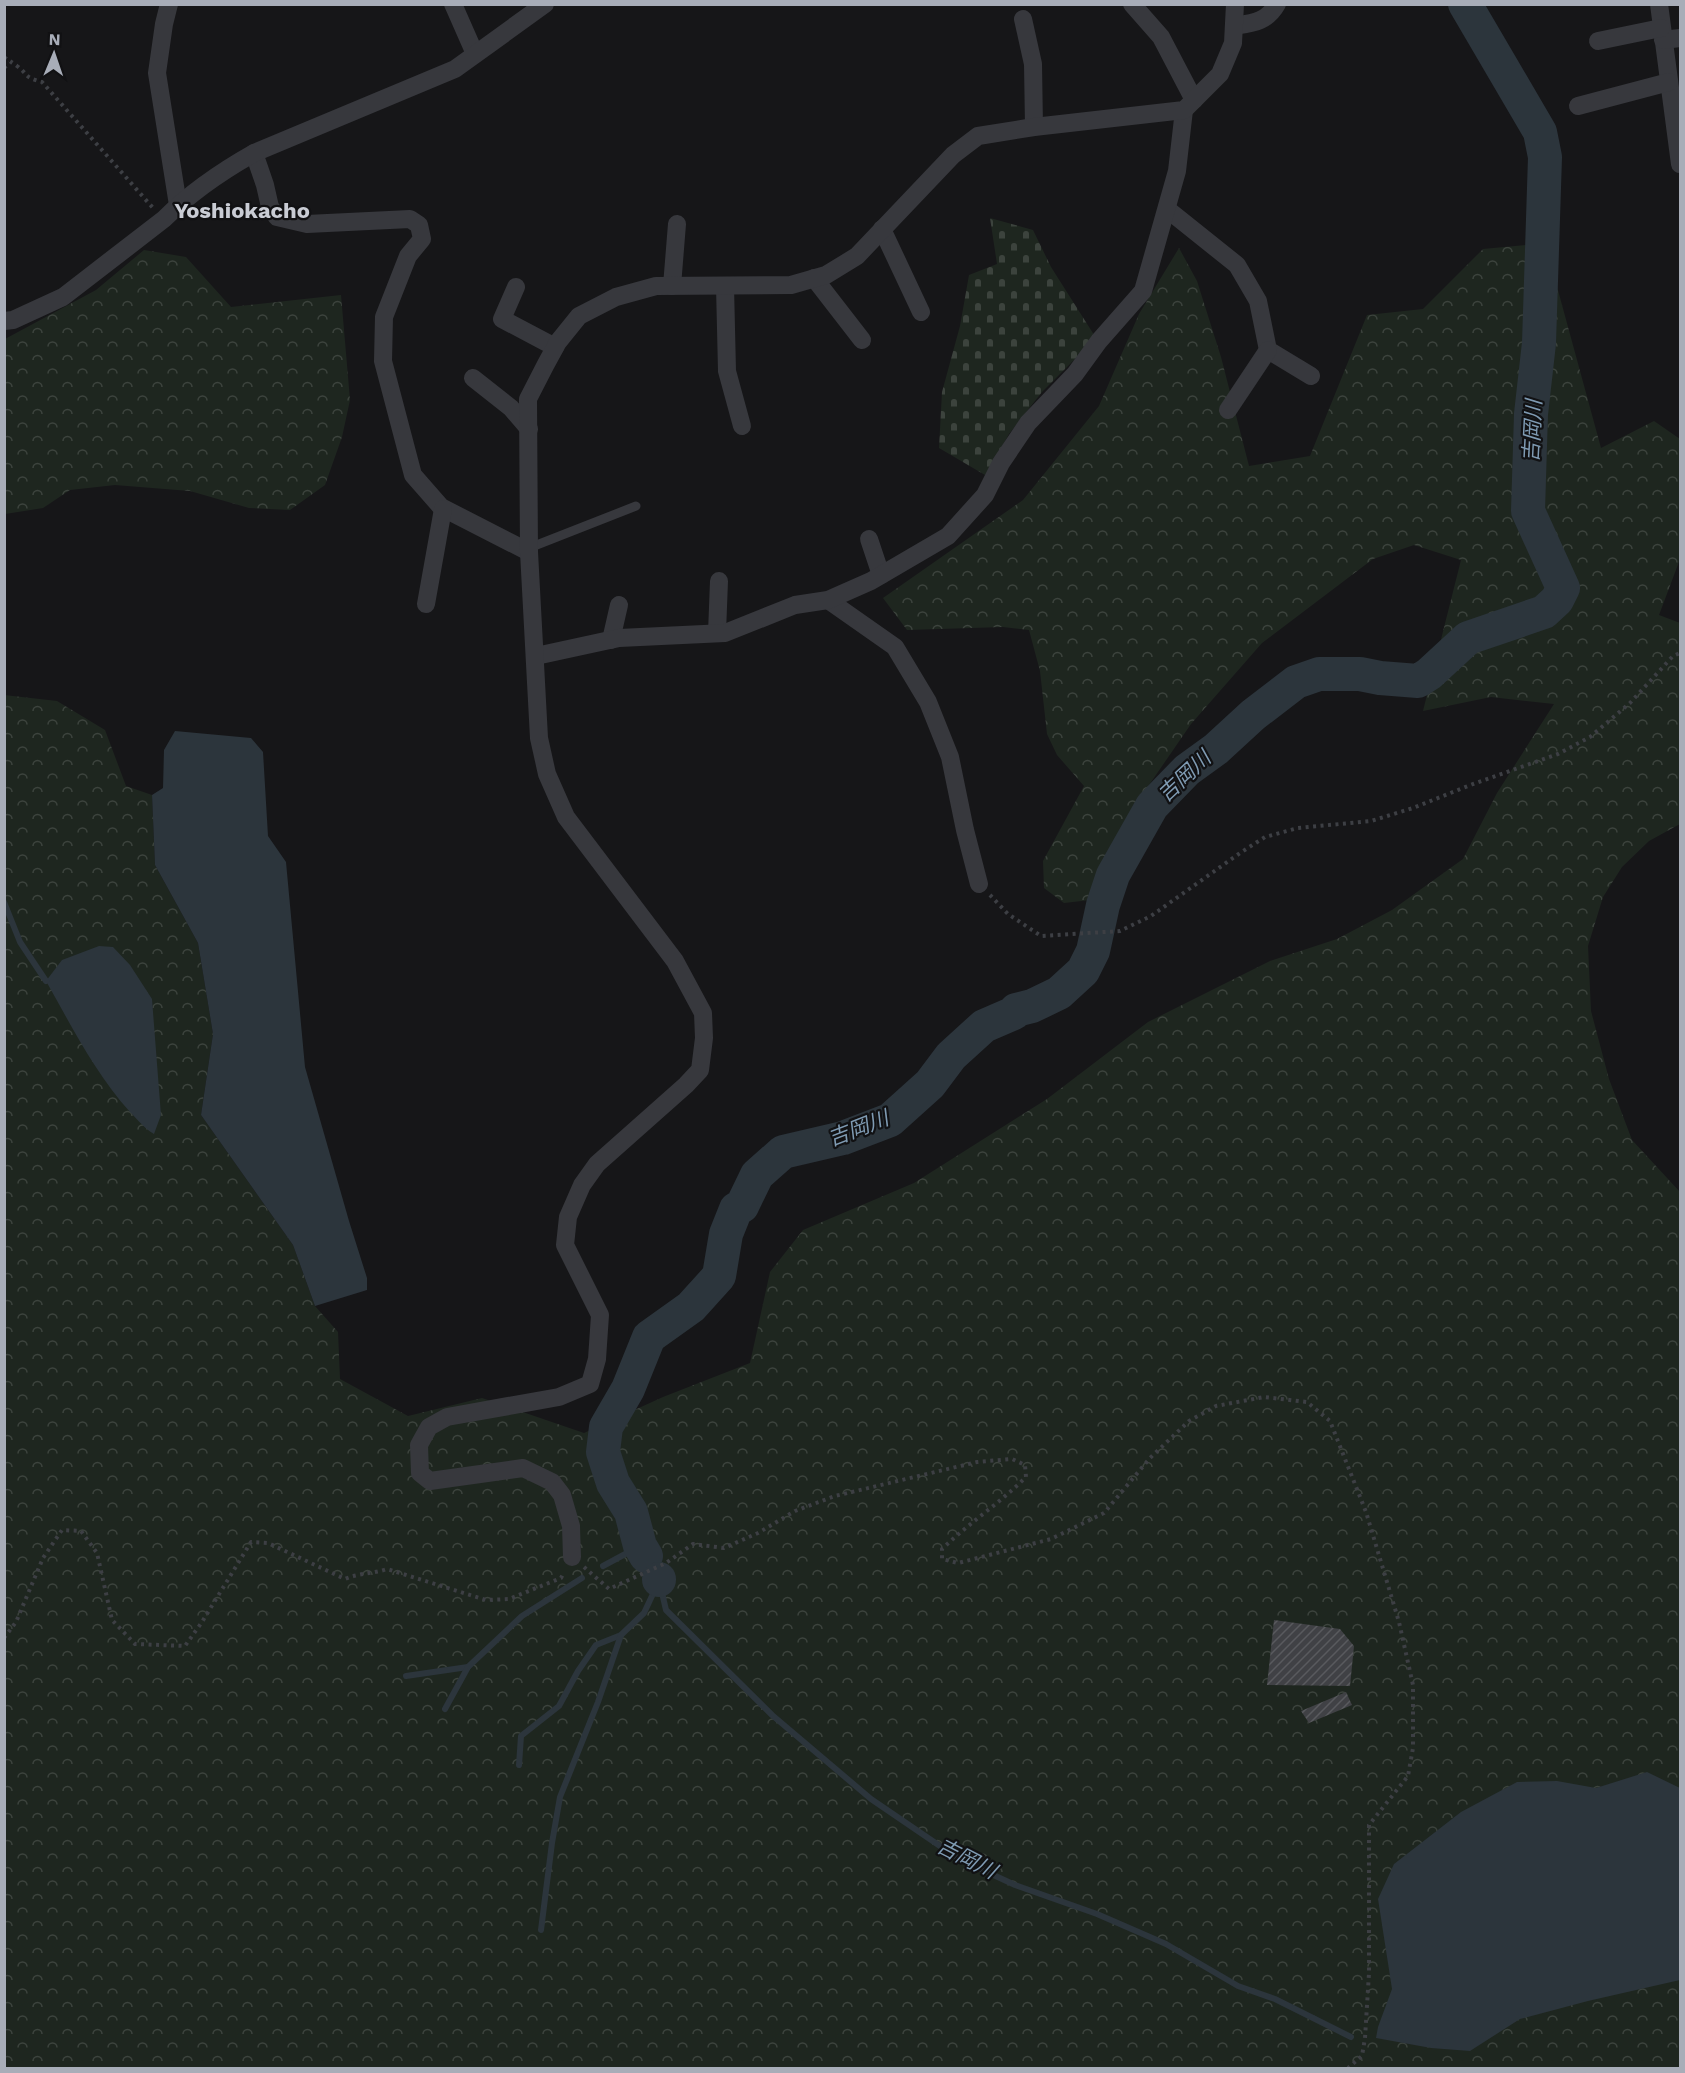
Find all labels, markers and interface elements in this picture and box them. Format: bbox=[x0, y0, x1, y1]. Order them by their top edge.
north arrow bbox=[24, 24, 84, 84]
text: N bbox=[48, 30, 61, 49]
district label: Yoshiokacho bbox=[174, 198, 310, 223]
water label: 吉岡川 bbox=[1518, 397, 1546, 463]
water label: 吉岡川 bbox=[1152, 744, 1217, 807]
water label: 吉岡川 bbox=[824, 1104, 894, 1151]
water label: 吉岡川 bbox=[933, 1833, 1003, 1884]

